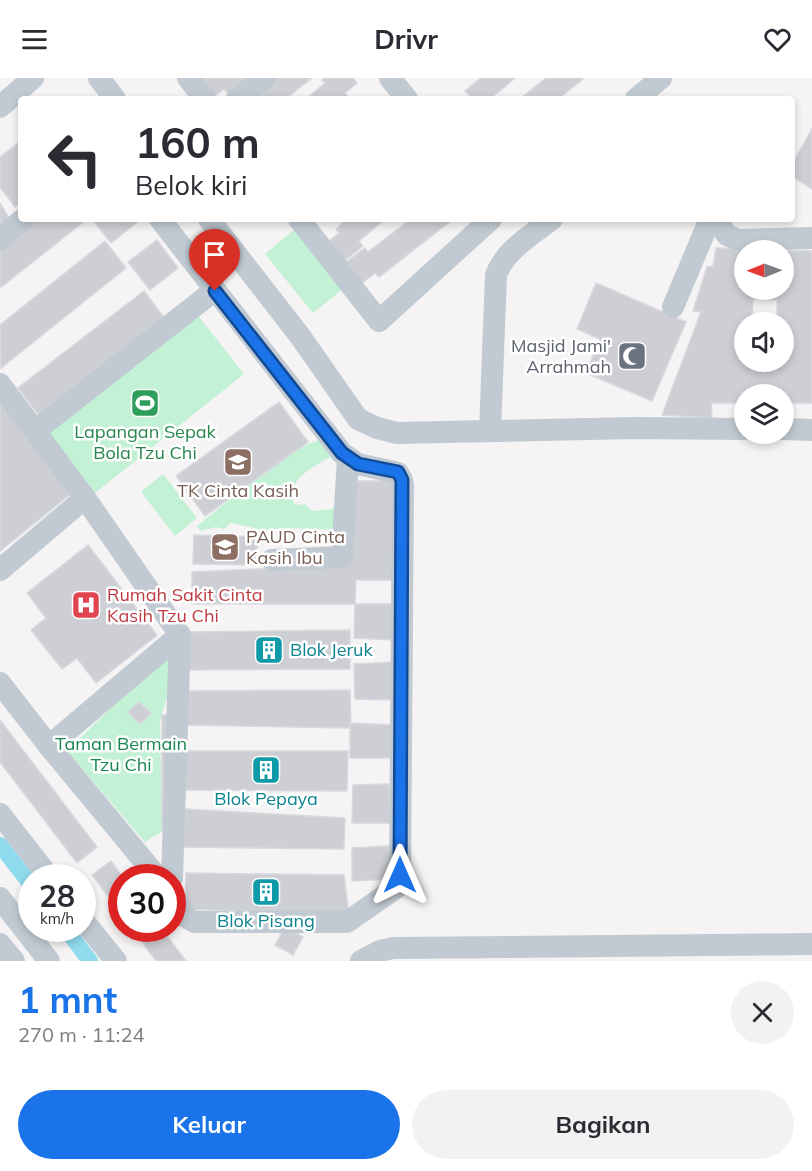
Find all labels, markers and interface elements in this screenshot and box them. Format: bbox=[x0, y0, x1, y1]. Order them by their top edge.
text: Drivr bbox=[374, 22, 438, 56]
icon: menu bbox=[18, 23, 51, 56]
icon: heart bbox=[761, 23, 794, 56]
text: 160 m bbox=[135, 116, 260, 169]
icon: left bbox=[36, 120, 114, 198]
text: Belok kiri bbox=[135, 168, 247, 202]
pin bbox=[189, 229, 240, 291]
icon: arrive bbox=[198, 238, 231, 271]
north arrow bbox=[734, 240, 794, 300]
map controls bbox=[734, 240, 794, 444]
button: sound bbox=[734, 312, 794, 372]
place label: Masjid Jami' Arrahmah bbox=[511, 334, 611, 378]
mosque icon: Masjid Jami' Arrahmah bbox=[616, 340, 648, 372]
button: layers bbox=[734, 384, 794, 444]
sports icon: Lapangan Sepak Bola Tzu Chi bbox=[129, 387, 161, 419]
place label: Lapangan Sepak Bola Tzu Chi bbox=[74, 420, 216, 464]
school or university icon: TK Cinta Kasih bbox=[222, 446, 254, 478]
place label: TK Cinta Kasih bbox=[177, 479, 299, 502]
place label: PAUD Cinta Kasih Ibu bbox=[246, 525, 345, 569]
school or university icon: PAUD Cinta Kasih Ibu bbox=[209, 531, 241, 563]
place label: Rumah Sakit Cinta Kasih Tzu Chi bbox=[107, 583, 263, 627]
hospital icon: Rumah Sakit Cinta Kasih Tzu Chi bbox=[70, 589, 102, 621]
building icon: Blok Jeruk bbox=[253, 634, 285, 666]
place label: Blok Jeruk bbox=[290, 638, 373, 661]
park label: Taman Bermain Tzu Chi bbox=[55, 732, 187, 776]
building icon: Blok Pepaya bbox=[250, 754, 282, 786]
place label: Blok Pepaya bbox=[214, 787, 318, 810]
position arrow bbox=[368, 843, 432, 907]
speed limit sign: 30 bbox=[108, 864, 186, 942]
building icon: Blok Pisang bbox=[250, 876, 282, 908]
text: 28 bbox=[39, 877, 75, 915]
text: km/h bbox=[40, 909, 74, 928]
place label: Blok Pisang bbox=[217, 909, 315, 932]
text: 1 mnt bbox=[18, 977, 117, 1022]
button: close bbox=[731, 981, 794, 1044]
text: 270 m · 11:24 bbox=[18, 1022, 144, 1047]
button: Keluar bbox=[18, 1090, 400, 1159]
button: Bagikan bbox=[412, 1090, 794, 1159]

